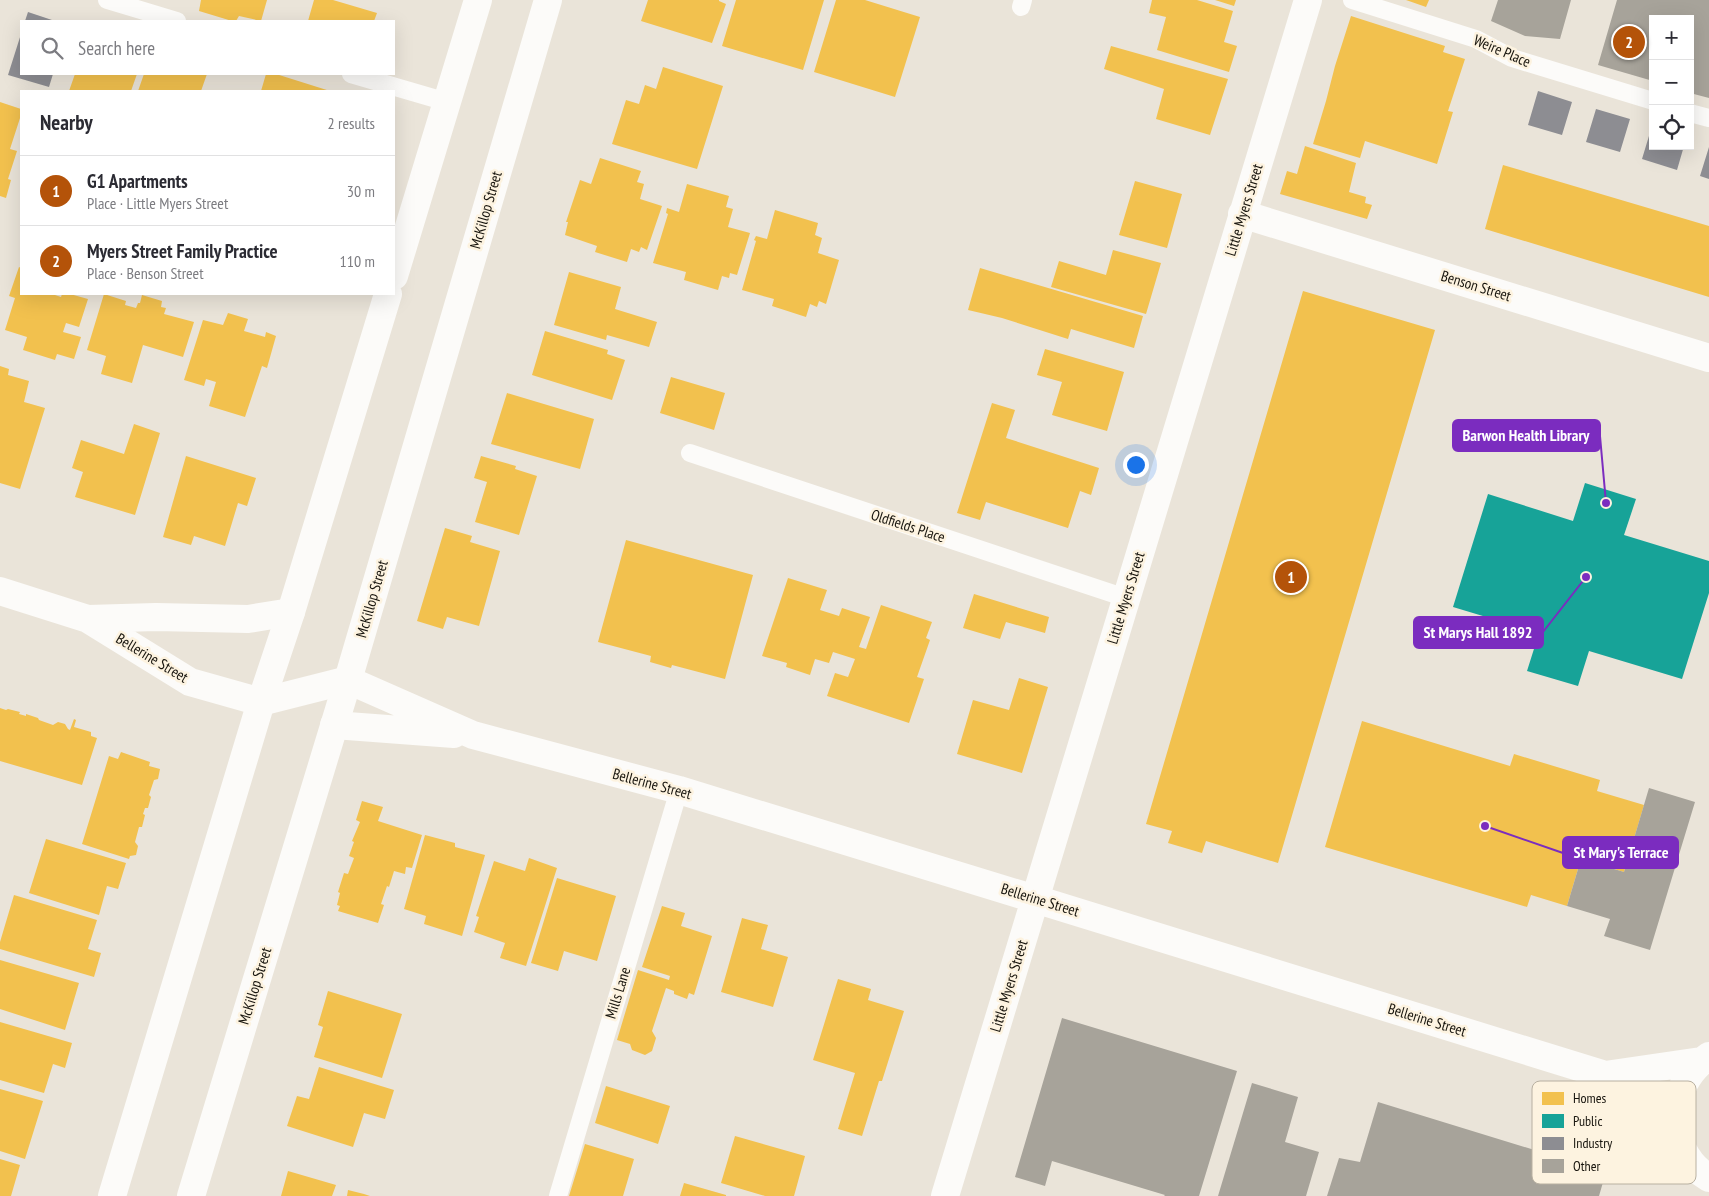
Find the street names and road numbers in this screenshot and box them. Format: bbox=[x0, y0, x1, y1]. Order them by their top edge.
street label: Weire Place bbox=[1471, 30, 1534, 71]
street label: Little Myers Street bbox=[1220, 161, 1267, 258]
street label: McKillop Street bbox=[465, 169, 506, 251]
street label: Benson Street bbox=[1439, 266, 1513, 305]
street label: Oldfields Place bbox=[869, 505, 948, 546]
street label: Little Myers Street bbox=[1102, 549, 1149, 646]
street label: McKillop Street bbox=[351, 558, 392, 640]
street label: Bellerine Street bbox=[113, 629, 192, 687]
street label: Bellerine Street bbox=[611, 764, 694, 803]
street label: Bellerine Street bbox=[999, 879, 1082, 920]
street label: Little Myers Street bbox=[985, 937, 1032, 1034]
street label: McKillop Street bbox=[234, 945, 275, 1027]
street label: Mills Lane bbox=[601, 965, 634, 1021]
street label: Bellerine Street bbox=[1386, 999, 1469, 1040]

